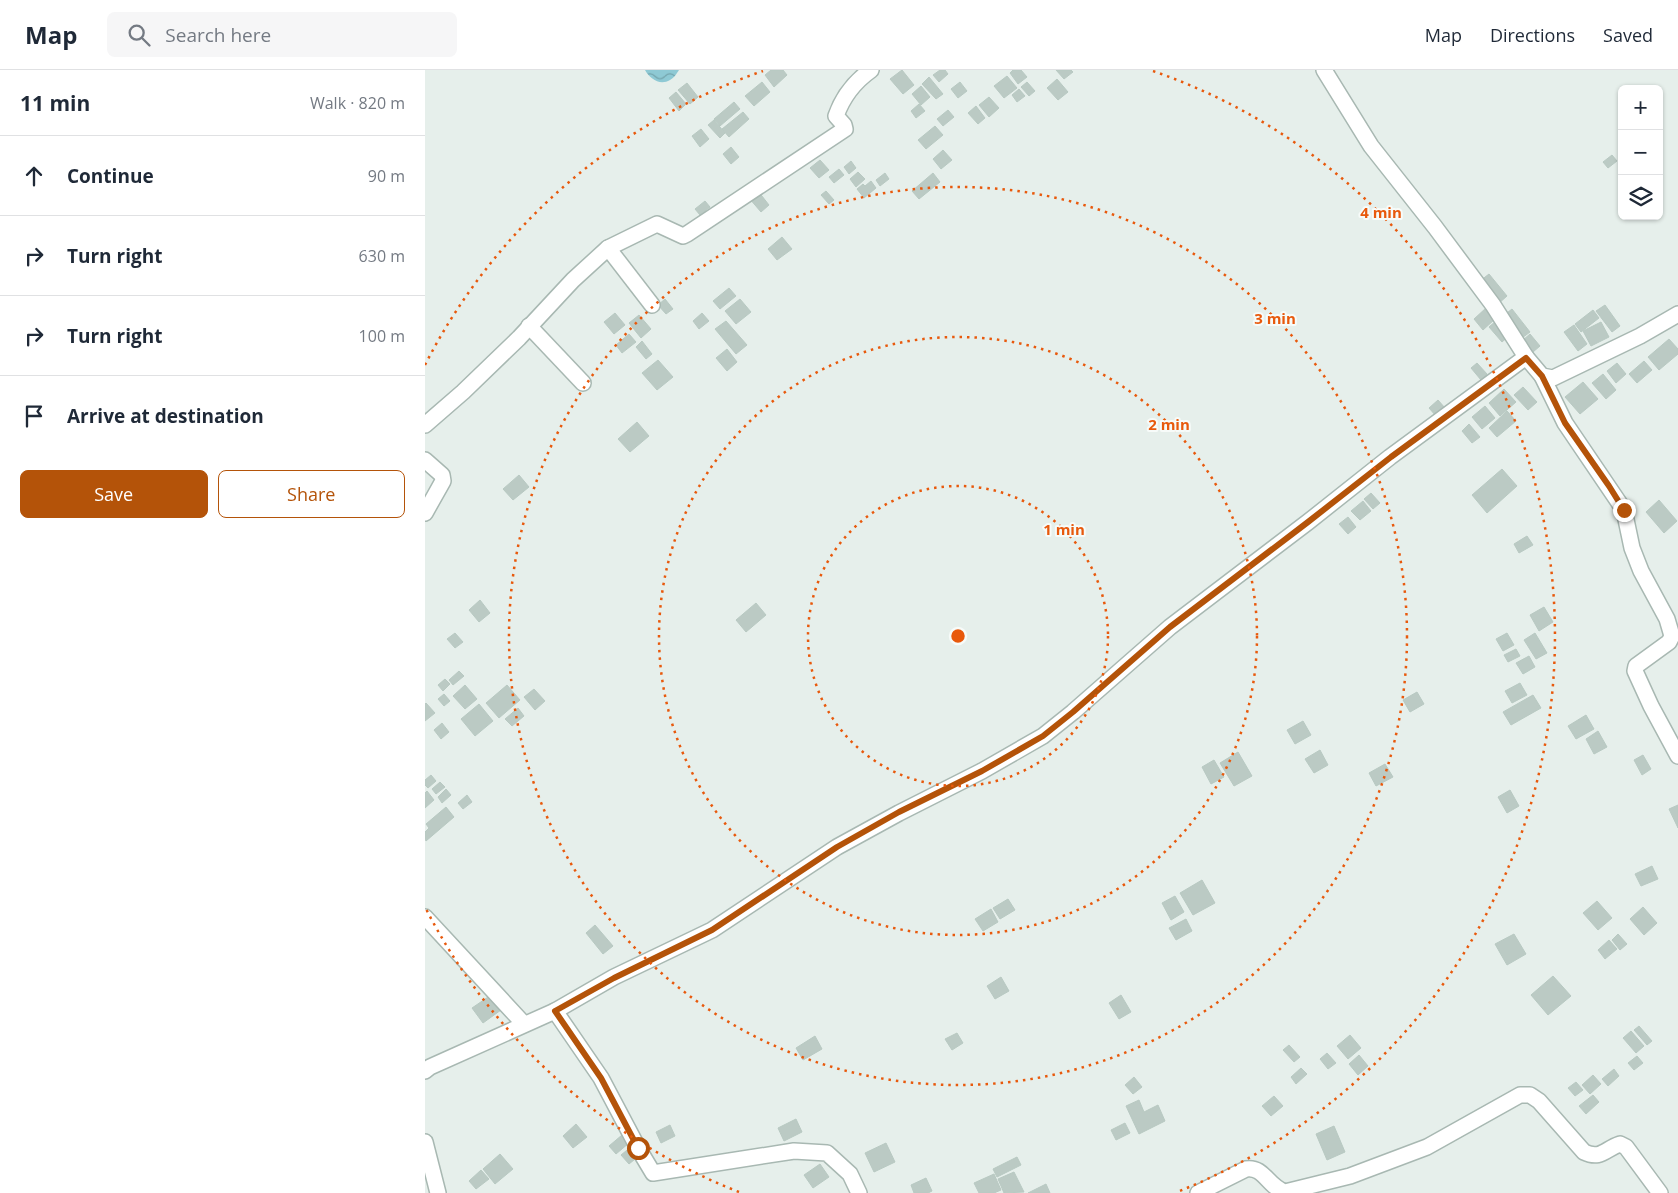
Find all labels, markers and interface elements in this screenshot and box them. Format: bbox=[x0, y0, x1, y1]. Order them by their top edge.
search box bbox=[107, 12, 457, 57]
text: Map bbox=[25, 18, 77, 51]
icon: search bbox=[125, 21, 153, 49]
text: Search here bbox=[165, 22, 271, 48]
text: Map bbox=[1425, 23, 1462, 47]
text: Directions bbox=[1490, 23, 1575, 47]
text: Saved bbox=[1603, 23, 1653, 47]
map controls bbox=[1618, 85, 1663, 220]
button: + bbox=[1618, 85, 1663, 130]
text: 11 min bbox=[20, 89, 90, 117]
text: Walk · 820 m bbox=[310, 92, 405, 114]
button: − bbox=[1618, 130, 1663, 175]
icon: ahead bbox=[20, 162, 48, 190]
text: Continue bbox=[67, 163, 154, 189]
text: 90 m bbox=[368, 165, 405, 187]
button: layers bbox=[1618, 175, 1663, 220]
text: 4 min bbox=[1360, 202, 1402, 222]
icon: right bbox=[20, 242, 48, 270]
text: Turn right bbox=[67, 243, 162, 269]
text: 630 m bbox=[359, 245, 405, 267]
text: 3 min bbox=[1254, 308, 1296, 328]
icon: right bbox=[20, 322, 48, 350]
text: Turn right bbox=[67, 323, 162, 349]
text: 100 m bbox=[359, 325, 405, 347]
icon: arrive bbox=[20, 402, 48, 430]
text: Arrive at destination bbox=[67, 403, 264, 429]
text: 2 min bbox=[1148, 414, 1190, 434]
button: Save bbox=[20, 470, 208, 518]
button: Share bbox=[218, 470, 405, 518]
route end bbox=[1613, 499, 1636, 522]
text: 1 min bbox=[1043, 519, 1085, 539]
centre of rings bbox=[949, 627, 967, 645]
route start bbox=[627, 1137, 650, 1160]

